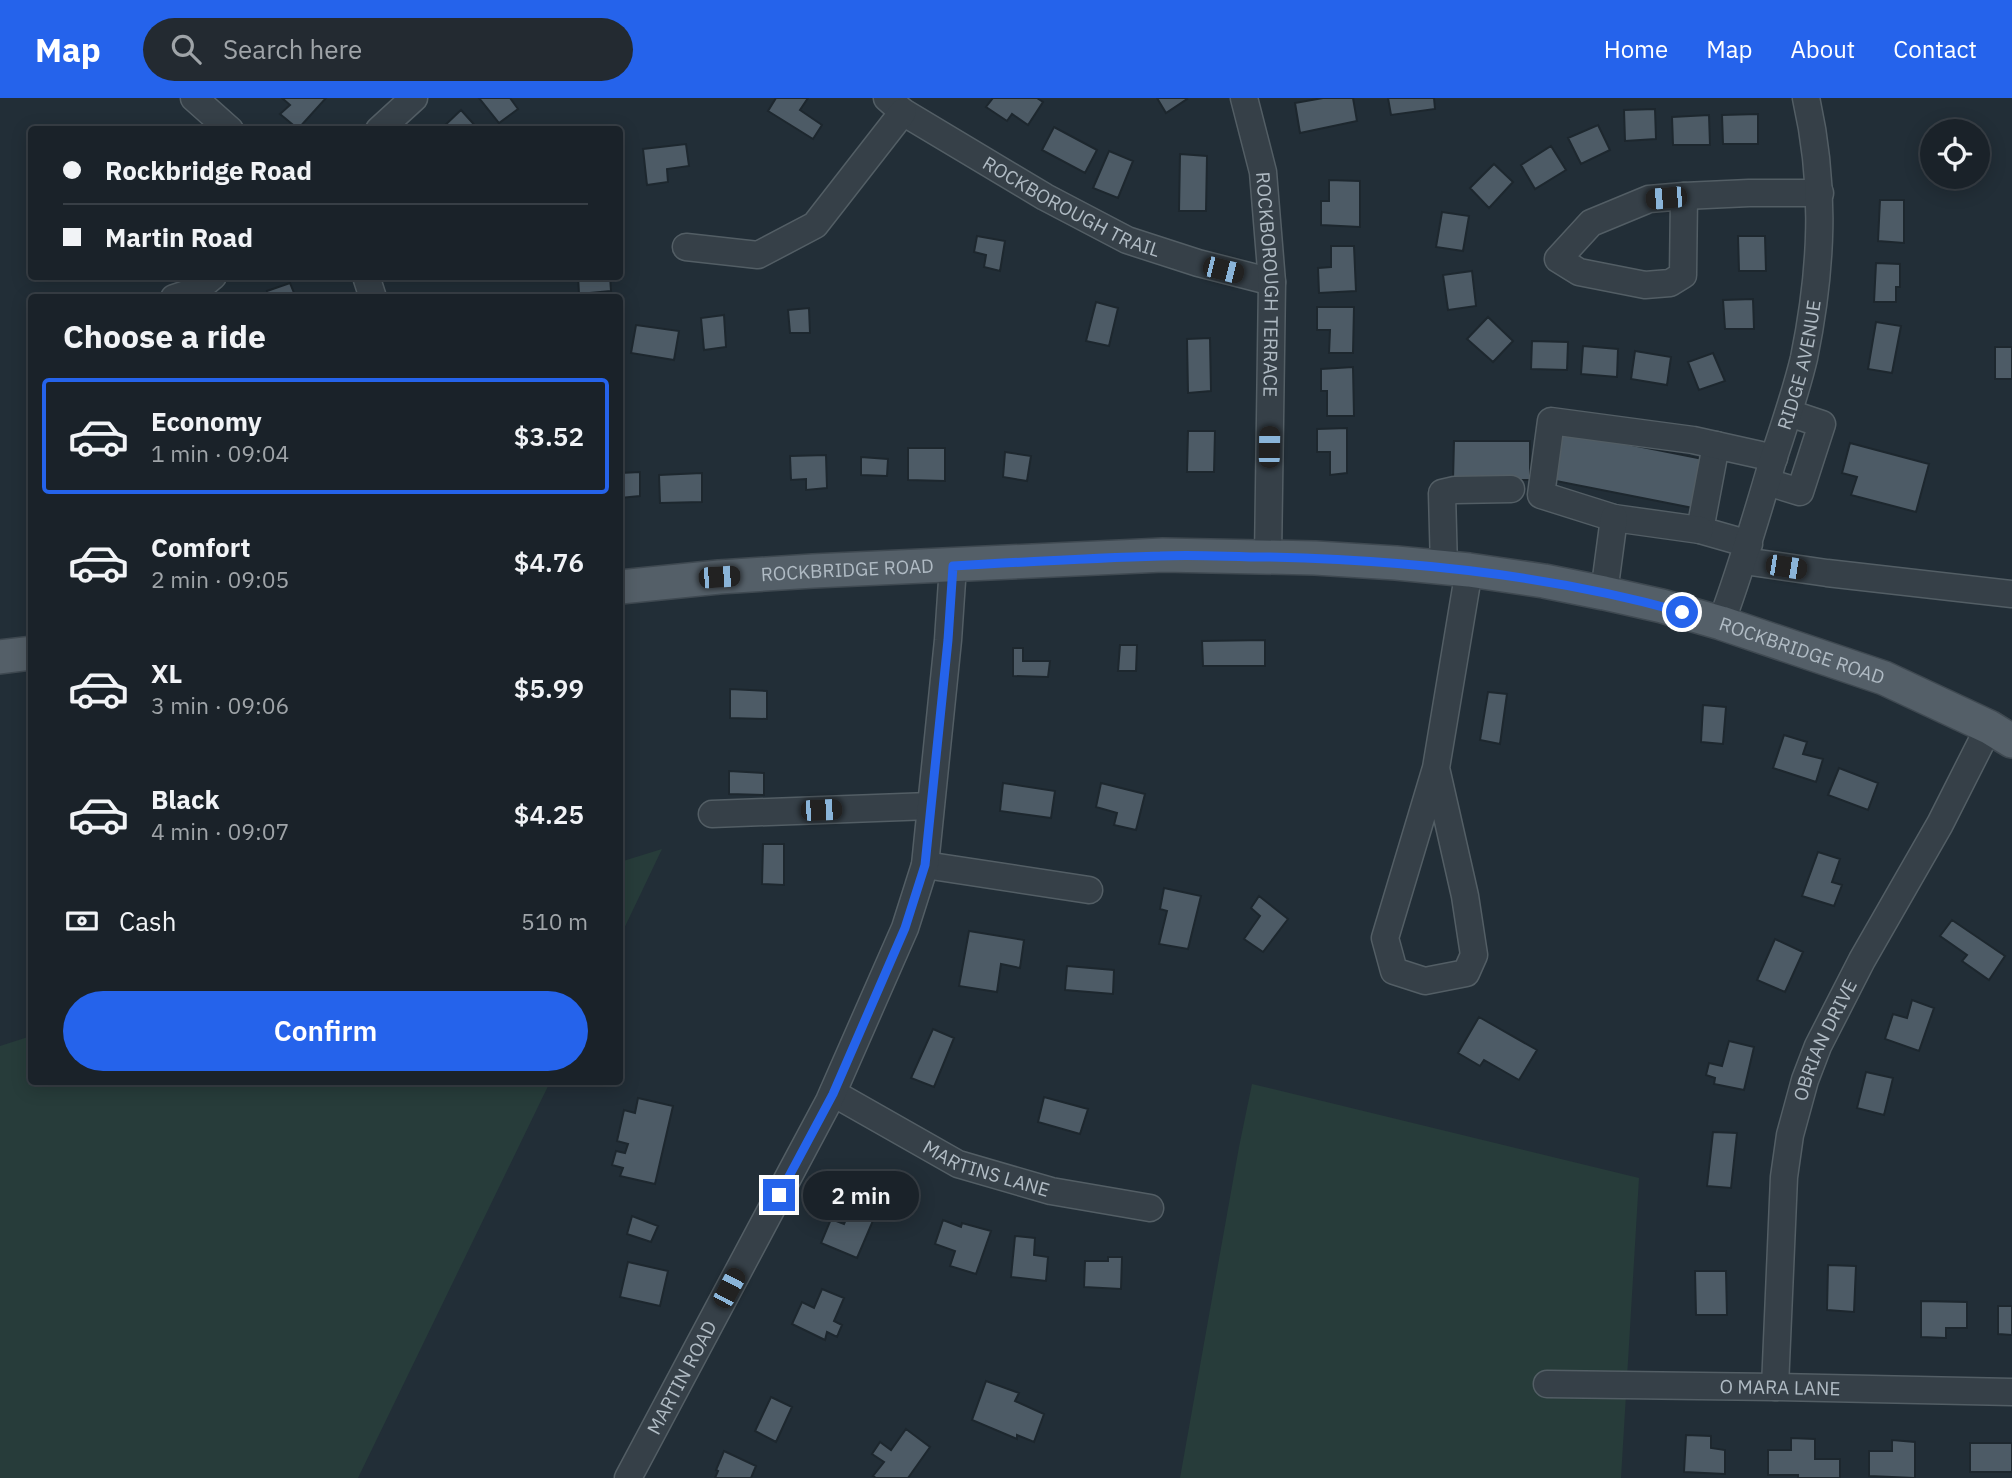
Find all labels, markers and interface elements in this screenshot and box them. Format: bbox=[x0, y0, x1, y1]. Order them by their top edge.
search box bbox=[143, 18, 633, 81]
text: Map bbox=[35, 28, 101, 71]
icon: search bbox=[167, 30, 205, 68]
text: Search here bbox=[223, 32, 362, 66]
text: Home bbox=[1604, 33, 1668, 65]
text: Map bbox=[1706, 33, 1752, 65]
text: About bbox=[1790, 33, 1855, 65]
text: Contact bbox=[1893, 33, 1977, 65]
map controls bbox=[1920, 119, 1990, 189]
button: locate bbox=[1920, 119, 1990, 189]
street label: ROCKBOROUGH TRAIL bbox=[979, 151, 1163, 262]
text: Rockbridge Road bbox=[105, 153, 312, 187]
street label: ROCKBOROUGH TERRACE bbox=[1251, 171, 1284, 397]
car bbox=[1645, 186, 1688, 210]
text: Martin Road bbox=[105, 220, 253, 254]
car bbox=[1201, 255, 1246, 285]
street label: RIDGE AVENUE bbox=[1772, 299, 1826, 433]
text: Choose a ride bbox=[63, 315, 266, 357]
text: Economy bbox=[151, 404, 262, 438]
icon: car bbox=[67, 405, 130, 468]
text: $3.52 bbox=[514, 419, 584, 453]
car bbox=[1259, 426, 1280, 468]
text: 1 min · 09:04 bbox=[151, 438, 289, 468]
text: Comfort bbox=[151, 530, 250, 564]
icon: car bbox=[67, 531, 130, 594]
text: $4.76 bbox=[514, 545, 584, 579]
street label: ROCKBRIDGE ROAD bbox=[760, 553, 934, 586]
car bbox=[1764, 553, 1809, 581]
text: 2 min · 09:05 bbox=[151, 564, 289, 594]
car bbox=[698, 565, 741, 589]
route start bbox=[1666, 596, 1698, 628]
street label: ROCKBRIDGE ROAD bbox=[1716, 611, 1888, 689]
text: XL bbox=[151, 656, 182, 690]
icon: car bbox=[67, 657, 130, 720]
text: $5.99 bbox=[514, 671, 584, 705]
text: 3 min · 09:06 bbox=[151, 690, 289, 720]
text: Black bbox=[151, 782, 219, 816]
icon: car bbox=[67, 783, 130, 846]
text: $4.25 bbox=[514, 797, 584, 831]
car bbox=[800, 799, 843, 821]
text: 4 min · 09:07 bbox=[151, 816, 289, 846]
icon: cash bbox=[63, 902, 101, 940]
text: Cash bbox=[119, 904, 176, 938]
text: 510 m bbox=[521, 906, 588, 936]
street label: OBRIAN DRIVE bbox=[1788, 975, 1862, 1104]
button: Confirm bbox=[63, 991, 588, 1071]
street label: MARTINS LANE bbox=[919, 1135, 1052, 1202]
callout: 2 min bbox=[804, 1170, 919, 1220]
route end bbox=[763, 1179, 795, 1211]
text: 2 min bbox=[831, 1180, 891, 1210]
car bbox=[710, 1265, 749, 1311]
street label: MARTIN ROAD bbox=[641, 1316, 722, 1439]
street label: O MARA LANE bbox=[1719, 1374, 1841, 1400]

